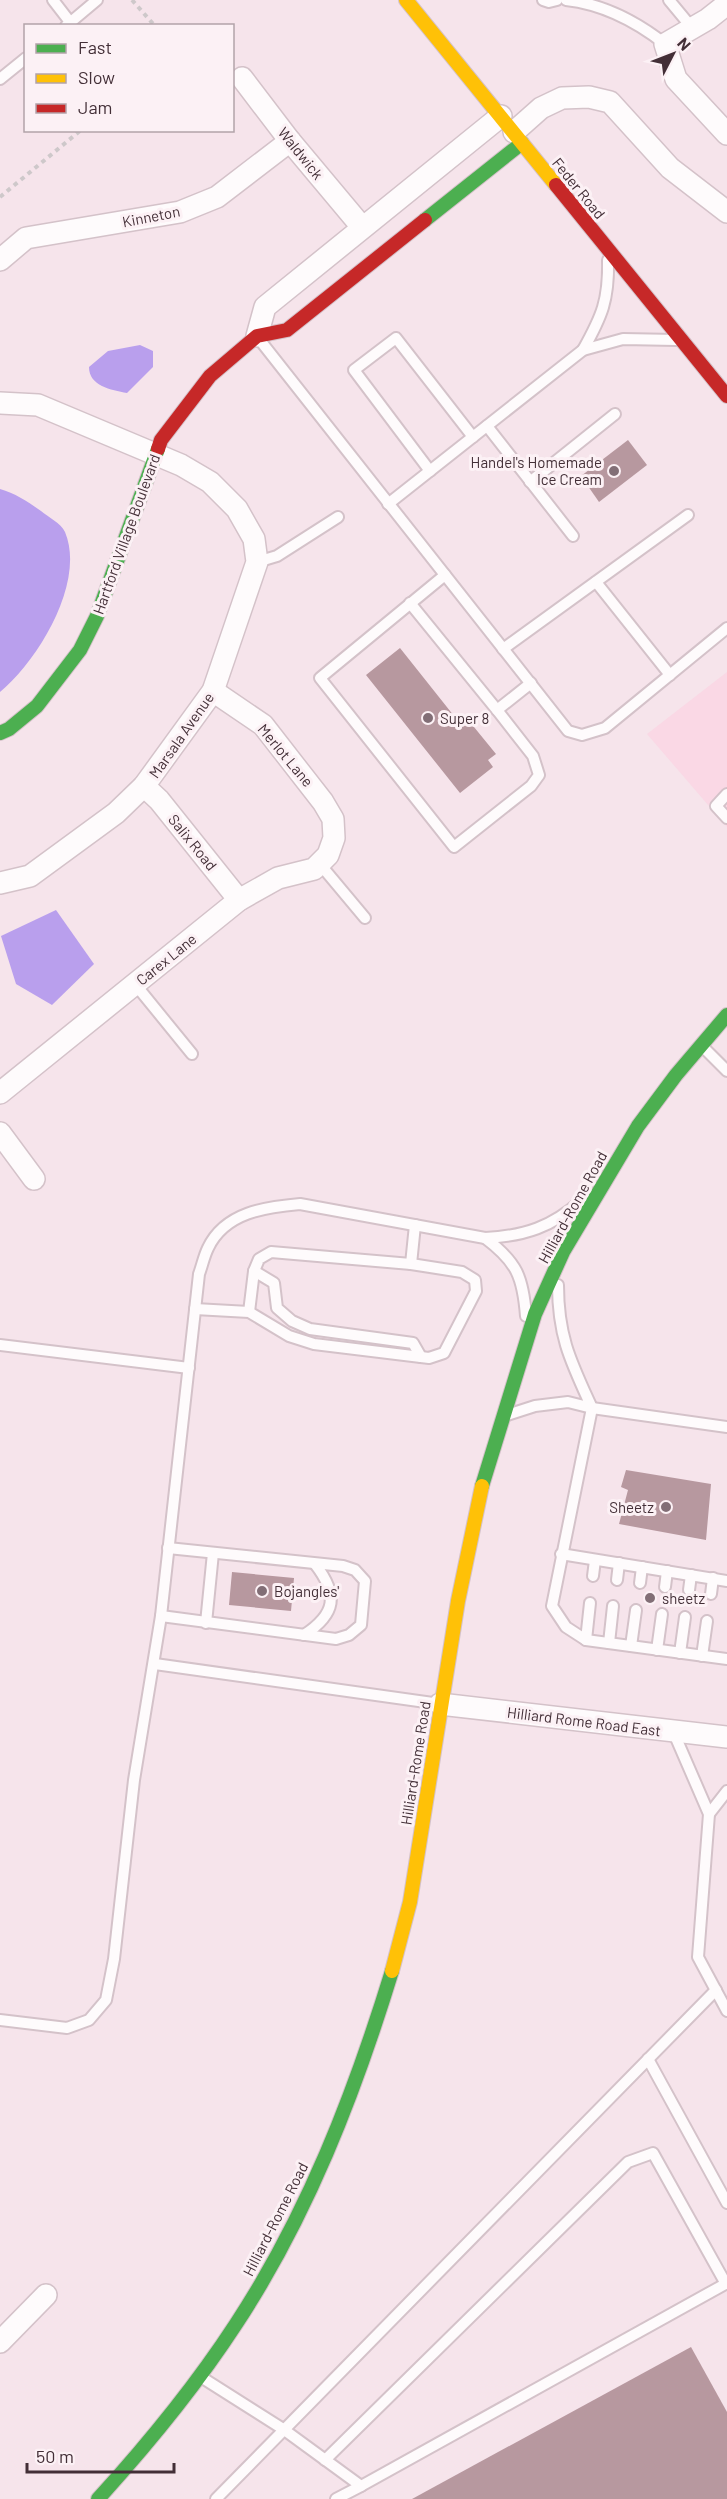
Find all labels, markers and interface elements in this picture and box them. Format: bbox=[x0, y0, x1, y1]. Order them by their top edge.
legend bbox=[24, 24, 234, 132]
north arrow bbox=[643, 24, 703, 84]
text: N bbox=[674, 33, 695, 54]
text: Fast bbox=[78, 36, 112, 58]
text: Slow bbox=[78, 66, 115, 88]
text: Jam bbox=[78, 96, 112, 118]
street label: Waldwick bbox=[275, 123, 328, 183]
street label: Feder Road bbox=[549, 154, 609, 222]
street label: Kinneton bbox=[121, 202, 181, 230]
street label: Hartford Village Boulevard bbox=[89, 451, 163, 617]
place label: Handel's Homemade Ice Cream bbox=[471, 453, 602, 488]
marker: Handel's Homemade Ice Cream bbox=[607, 464, 621, 478]
street label: Marsala Avenue bbox=[145, 689, 217, 781]
place label: Super 8 bbox=[440, 709, 489, 727]
marker: Super 8 bbox=[421, 711, 435, 725]
street label: Merlot Lane bbox=[255, 720, 317, 790]
street label: Salix Road bbox=[165, 810, 221, 874]
street label: Carex Lane bbox=[132, 929, 200, 989]
street label: Hilliard-Rome Road bbox=[534, 1148, 610, 1266]
place label: Sheetz bbox=[609, 1498, 654, 1516]
marker: Sheetz bbox=[659, 1500, 673, 1514]
place label: Bojangles' bbox=[274, 1582, 339, 1600]
marker: Bojangles' bbox=[255, 1584, 269, 1598]
place label: sheetz bbox=[662, 1589, 706, 1607]
marker: sheetz bbox=[643, 1591, 657, 1605]
street label: Hilliard-Rome Road bbox=[396, 1700, 434, 1826]
street label: Hilliard Rome Road East bbox=[506, 1703, 662, 1739]
street label: Hilliard-Rome Road bbox=[239, 2159, 311, 2279]
scale bar bbox=[27, 2436, 174, 2474]
text: 50 m bbox=[36, 2445, 74, 2467]

